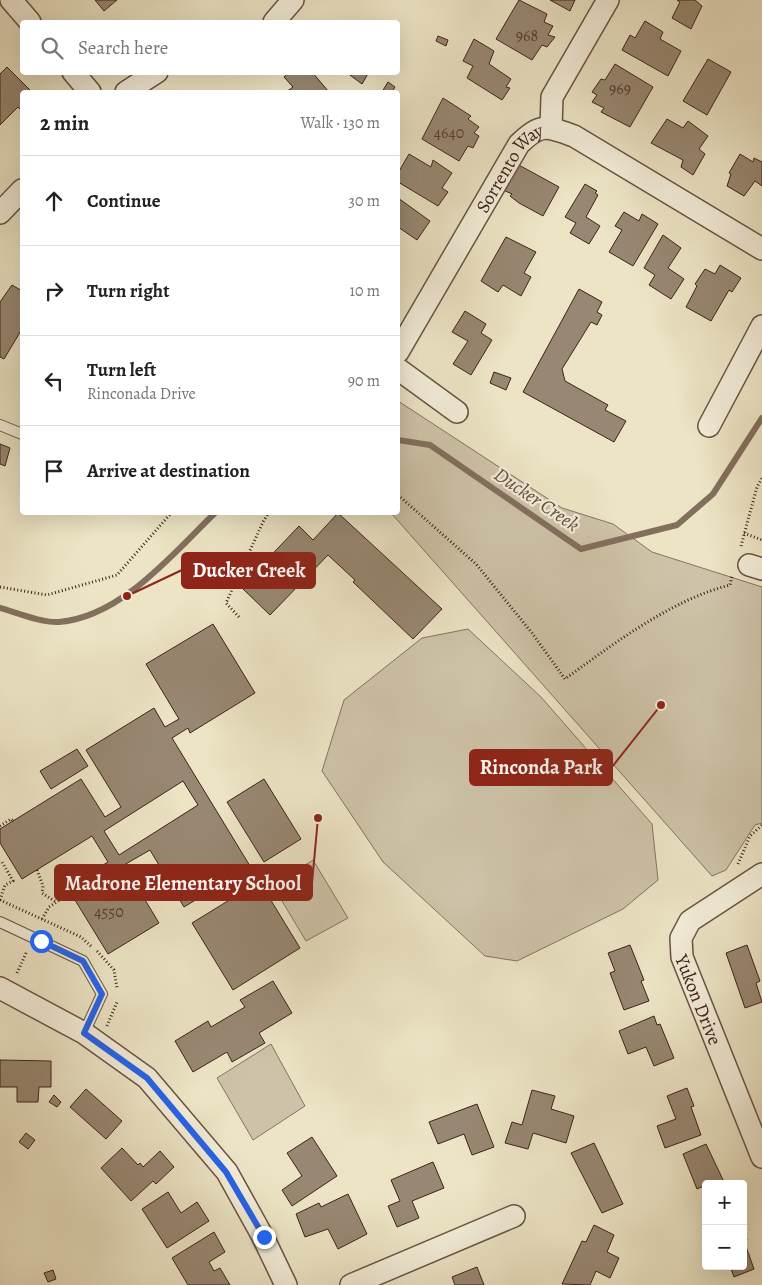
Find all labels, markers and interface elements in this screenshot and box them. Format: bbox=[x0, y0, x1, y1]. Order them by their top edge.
search box bbox=[20, 20, 400, 75]
house number: 968 bbox=[516, 25, 538, 47]
icon: search bbox=[38, 34, 66, 62]
text: Search here bbox=[78, 35, 168, 61]
house number: 969 bbox=[609, 78, 631, 100]
text: 2 min bbox=[40, 109, 89, 137]
text: Walk · 130 m bbox=[300, 112, 380, 134]
street label: Sorrento Way bbox=[470, 117, 548, 218]
house number: 4640 bbox=[434, 122, 464, 144]
icon: ahead bbox=[40, 187, 68, 215]
text: Continue bbox=[87, 188, 161, 214]
text: 30 m bbox=[348, 190, 380, 212]
icon: right bbox=[40, 277, 68, 305]
text: Turn right bbox=[87, 278, 169, 304]
text: 10 m bbox=[350, 280, 380, 302]
text: Turn left bbox=[87, 357, 156, 383]
icon: left bbox=[40, 367, 68, 395]
text: 90 m bbox=[348, 370, 380, 392]
text: Rinconada Drive bbox=[87, 383, 196, 405]
icon: arrive bbox=[40, 457, 68, 485]
text: Arrive at destination bbox=[87, 458, 250, 484]
water label: Ducker Creek bbox=[489, 461, 585, 538]
callout: Ducker Creek bbox=[182, 553, 315, 588]
text: Ducker Creek bbox=[192, 557, 306, 584]
callout: Rinconda Park bbox=[470, 750, 612, 785]
text: Rinconda Park bbox=[480, 754, 603, 781]
callout: Madrone Elementary School bbox=[55, 865, 312, 900]
text: Madrone Elementary School bbox=[65, 870, 302, 897]
house number: 4550 bbox=[94, 901, 124, 923]
route start bbox=[30, 930, 53, 953]
street label: Yukon Drive bbox=[668, 950, 728, 1049]
map controls bbox=[702, 1180, 747, 1270]
button: + bbox=[702, 1180, 747, 1225]
button: − bbox=[702, 1225, 747, 1270]
route end bbox=[253, 1226, 276, 1249]

